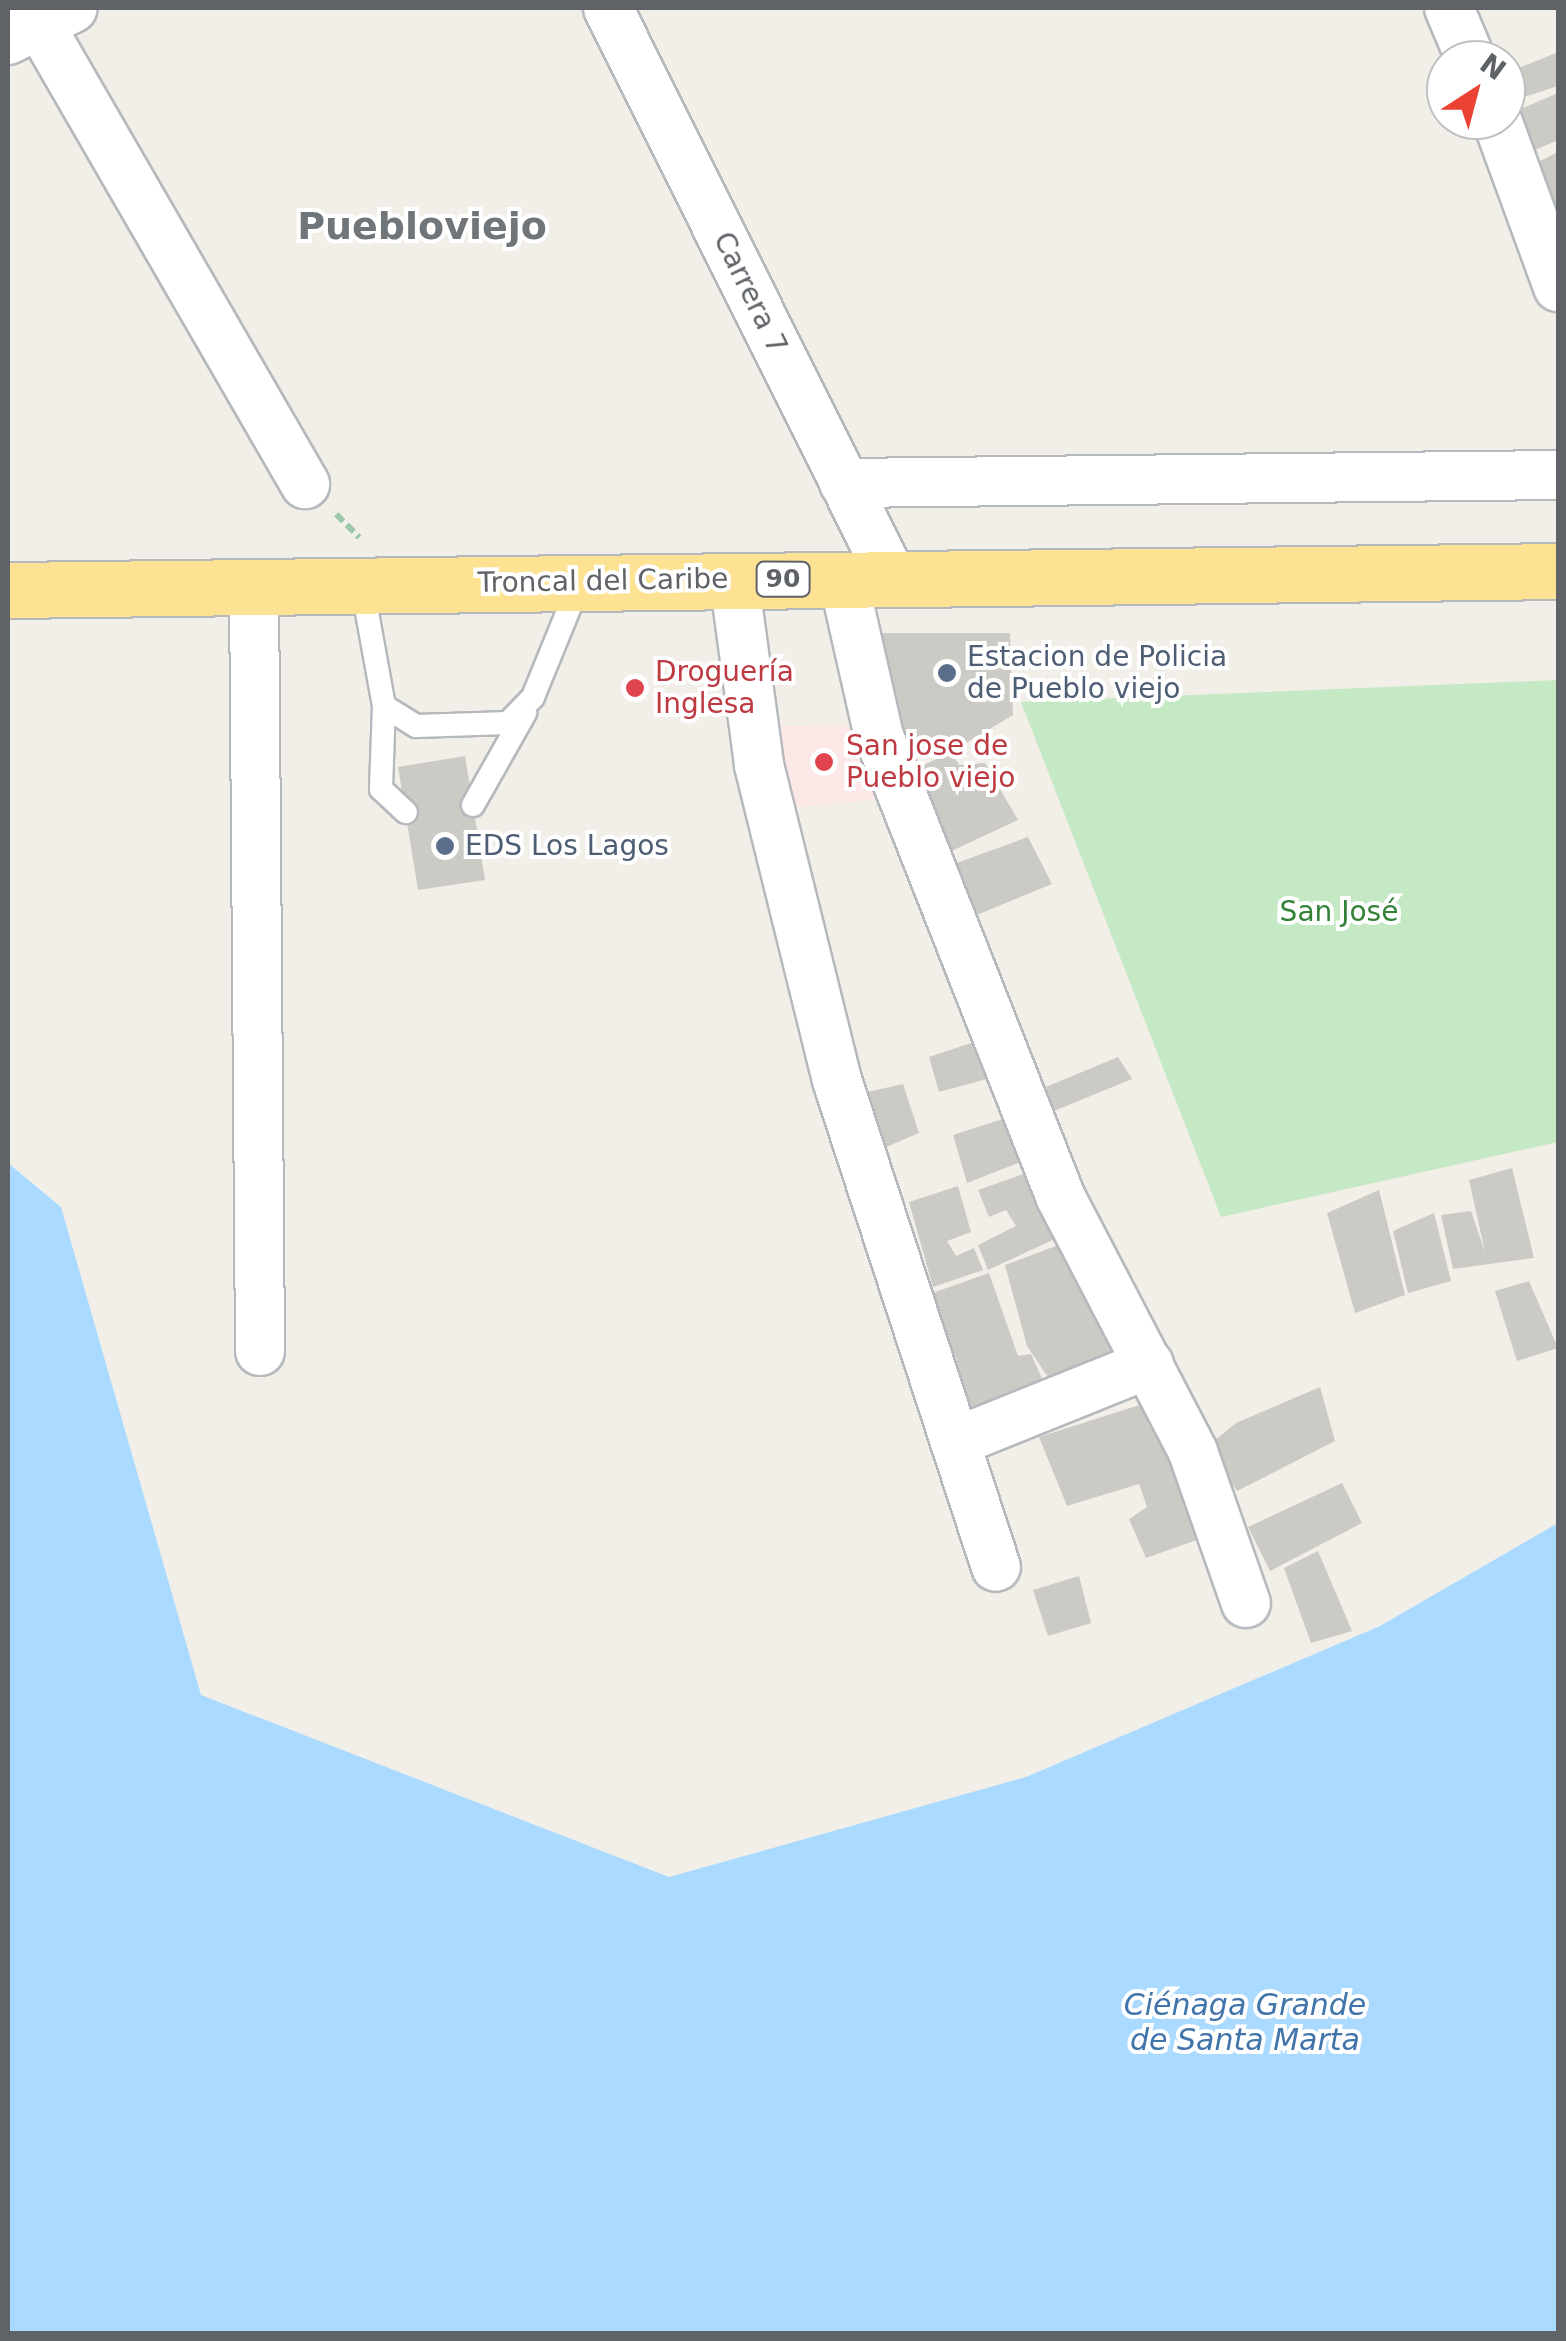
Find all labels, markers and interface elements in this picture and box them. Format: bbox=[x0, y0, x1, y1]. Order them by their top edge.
north arrow bbox=[1426, 40, 1526, 140]
text: N bbox=[1474, 47, 1512, 87]
district label: Puebloviejo bbox=[297, 204, 547, 250]
street label: Carrera 7 bbox=[706, 227, 794, 359]
road number: 90 bbox=[756, 559, 810, 599]
street label: Troncal del Caribe bbox=[477, 562, 729, 600]
place label: Estacion de Policia de Pueblo viejo bbox=[967, 640, 1227, 706]
place label: Droguería Inglesa bbox=[655, 655, 794, 721]
marker: Estacion de Policia de Pueblo viejo bbox=[936, 662, 958, 684]
marker: Droguería Inglesa bbox=[624, 677, 646, 699]
place label: San jose de Pueblo viejo bbox=[846, 729, 1015, 795]
marker: San jose de Pueblo viejo bbox=[811, 749, 837, 775]
place label: EDS Los Lagos bbox=[465, 829, 669, 863]
marker: EDS Los Lagos bbox=[434, 835, 456, 857]
park label: San José bbox=[1280, 895, 1398, 929]
water label: Ciénaga Grande de Santa Marta bbox=[1124, 1987, 1366, 2058]

